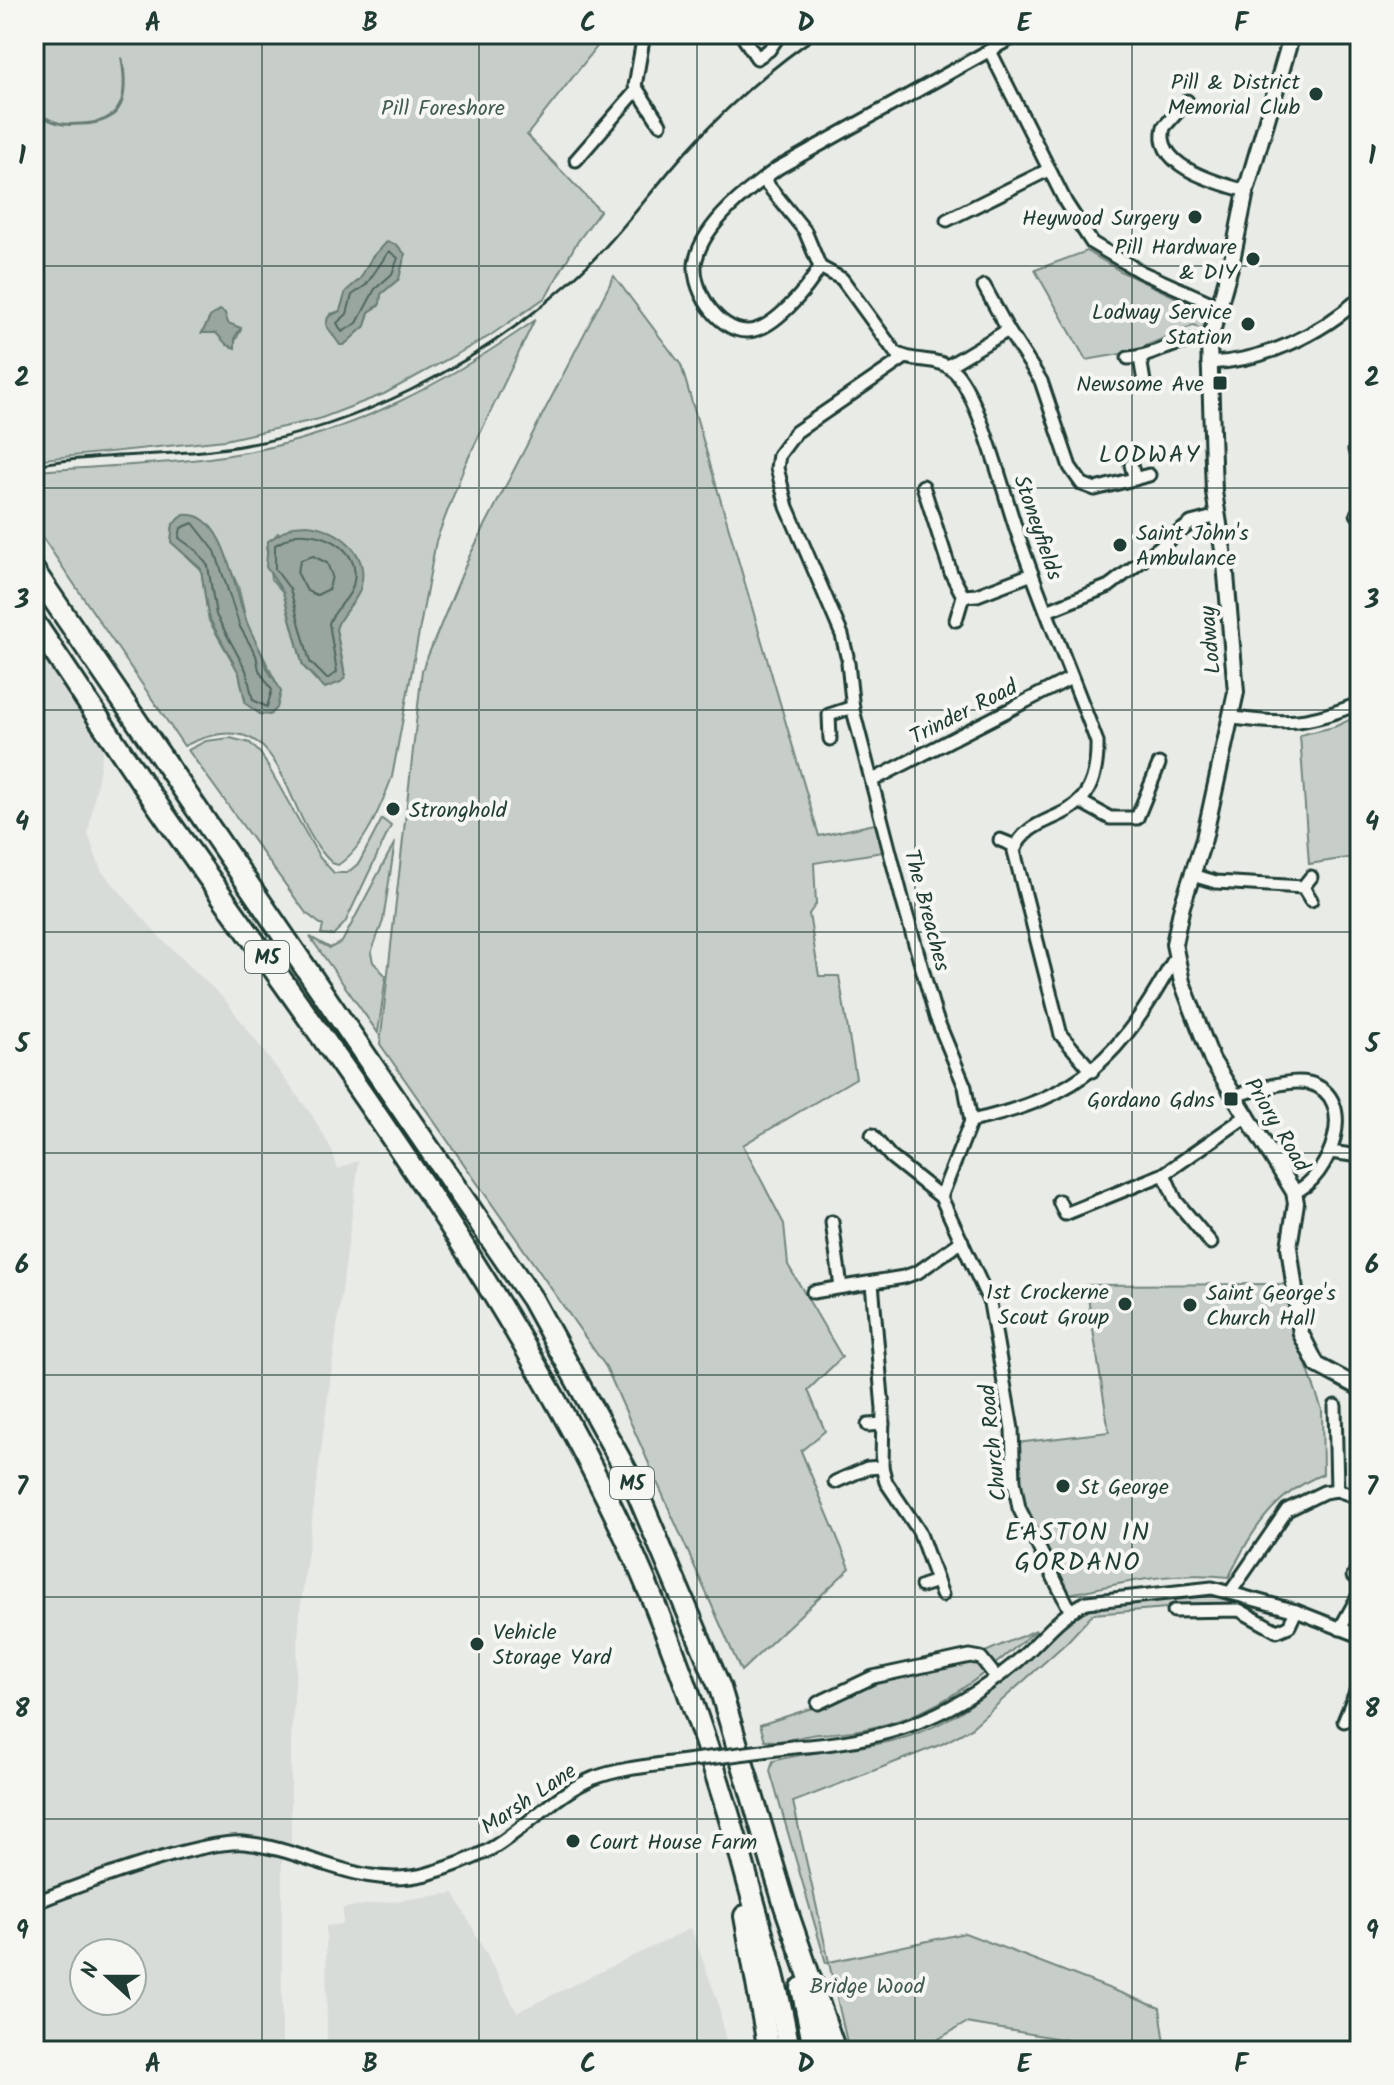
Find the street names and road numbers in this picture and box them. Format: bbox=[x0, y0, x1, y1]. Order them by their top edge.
street label: Stoneyfields bbox=[1002, 470, 1071, 586]
street label: Lodway bbox=[1191, 604, 1232, 675]
street label: Trinder Road bbox=[904, 671, 1025, 755]
street label: The Breaches bbox=[893, 846, 959, 976]
road number: M5 bbox=[245, 941, 289, 973]
street label: Priory Road bbox=[1234, 1071, 1318, 1180]
street label: Church Road bbox=[971, 1382, 1018, 1503]
road number: M5 bbox=[610, 1467, 654, 1499]
street label: Marsh Lane bbox=[474, 1755, 584, 1845]

